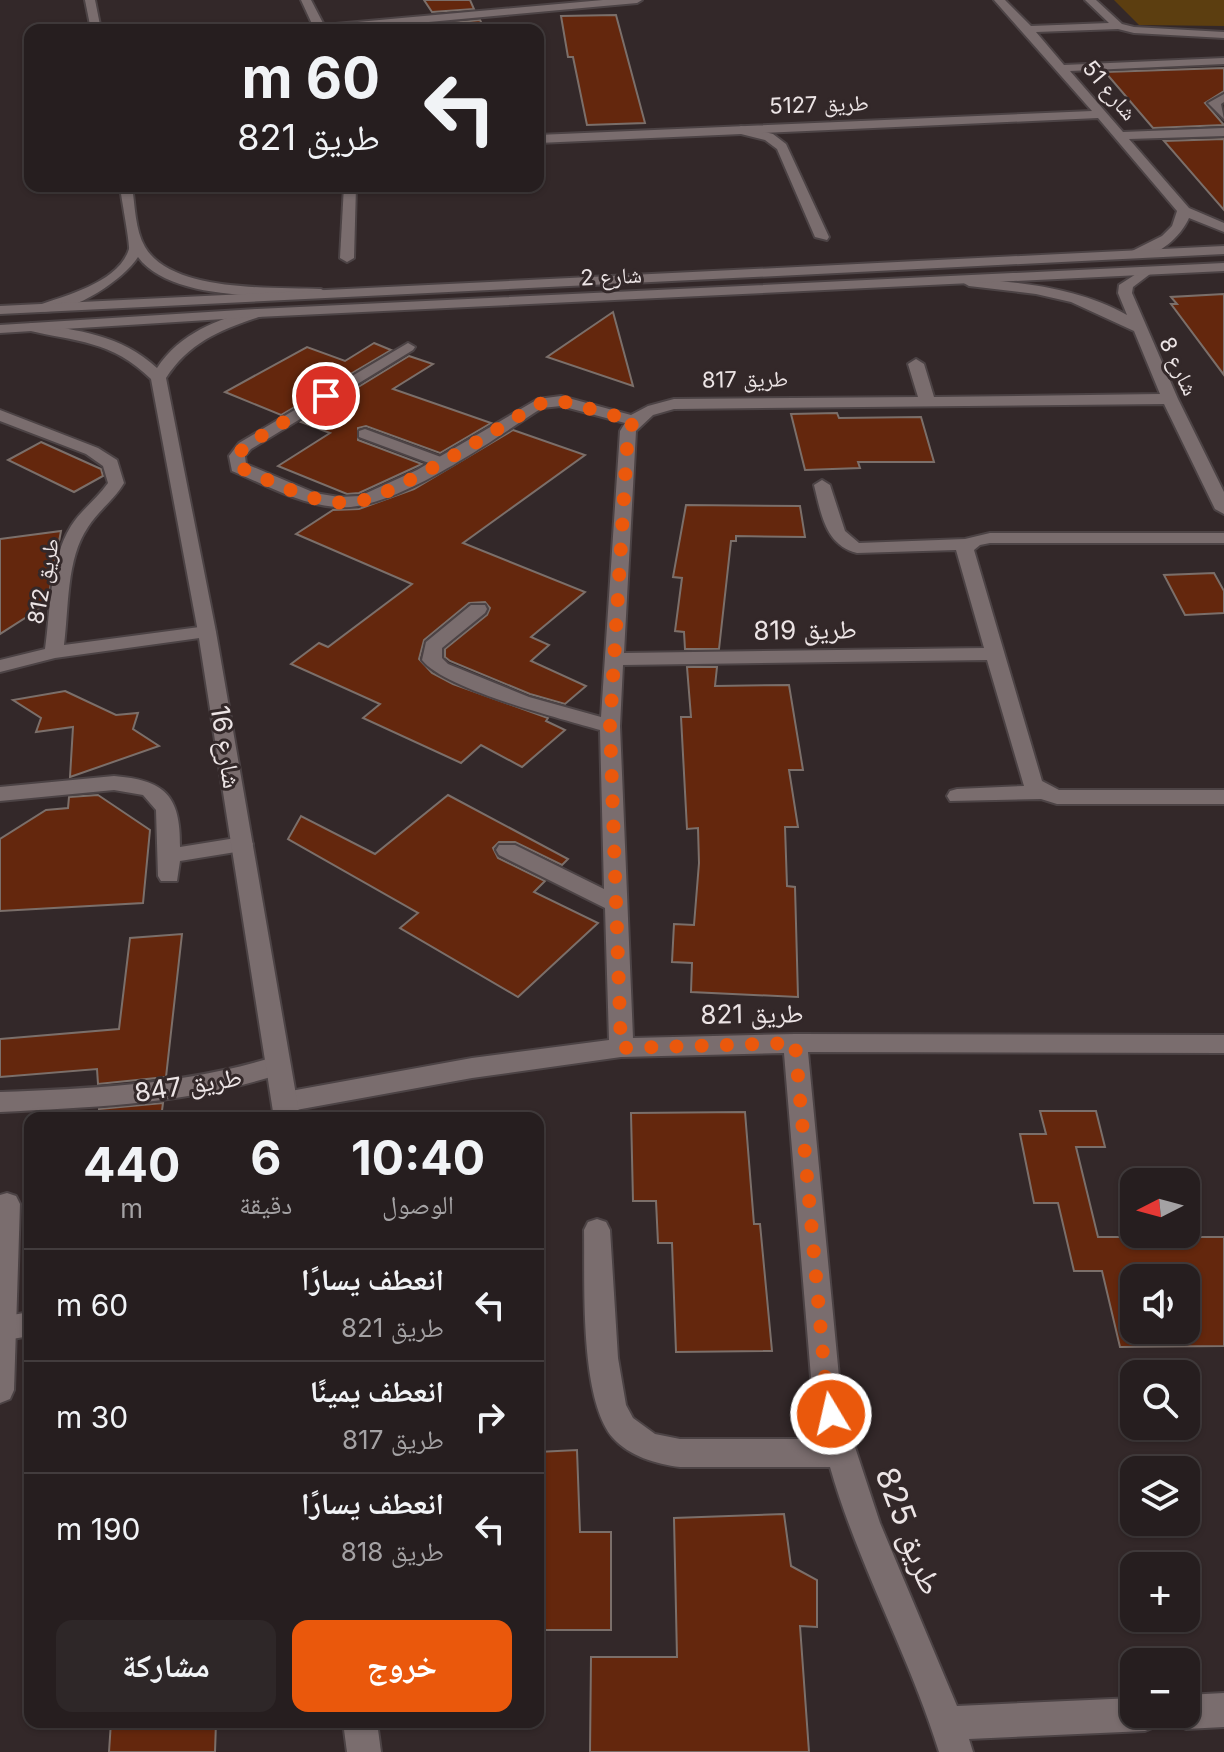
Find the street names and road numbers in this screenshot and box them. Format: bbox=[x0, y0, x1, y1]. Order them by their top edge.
street label: شارع 51 bbox=[1077, 55, 1143, 126]
street label: طريق 5127 bbox=[769, 89, 869, 120]
street label: شارع 2 bbox=[580, 261, 642, 292]
street label: شارع 8 bbox=[1153, 333, 1204, 400]
street label: طريق 817 bbox=[702, 365, 788, 394]
street label: طريق 812 bbox=[22, 536, 65, 627]
street label: طريق 819 bbox=[753, 613, 857, 647]
street label: شارع 16 bbox=[204, 703, 248, 791]
street label: طريق 821 bbox=[700, 997, 804, 1031]
street label: طريق 847 bbox=[132, 1061, 244, 1109]
street label: طريق 825 bbox=[866, 1462, 952, 1600]

